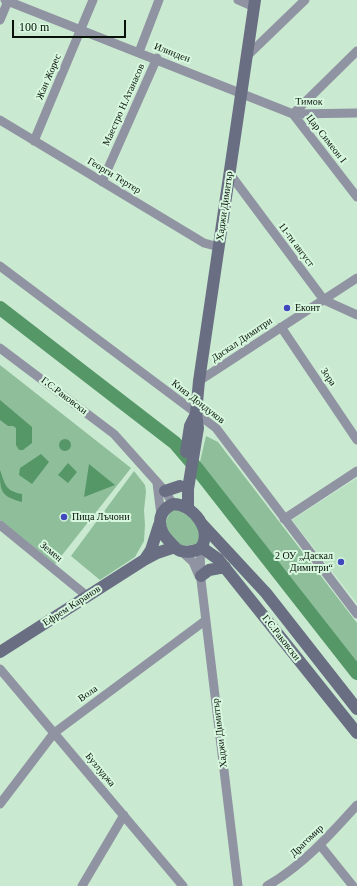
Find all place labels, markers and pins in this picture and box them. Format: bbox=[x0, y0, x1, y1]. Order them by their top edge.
place label: Еконт bbox=[295, 302, 320, 314]
marker: Еконт bbox=[282, 303, 292, 313]
place label: Пица Лъчони bbox=[72, 511, 130, 523]
marker: Пица Лъчони bbox=[59, 512, 69, 522]
place label: 2 ОУ „Даскал Димитри“ bbox=[275, 550, 333, 574]
marker: 2 ОУ „Даскал Димитри“ bbox=[336, 557, 346, 567]

